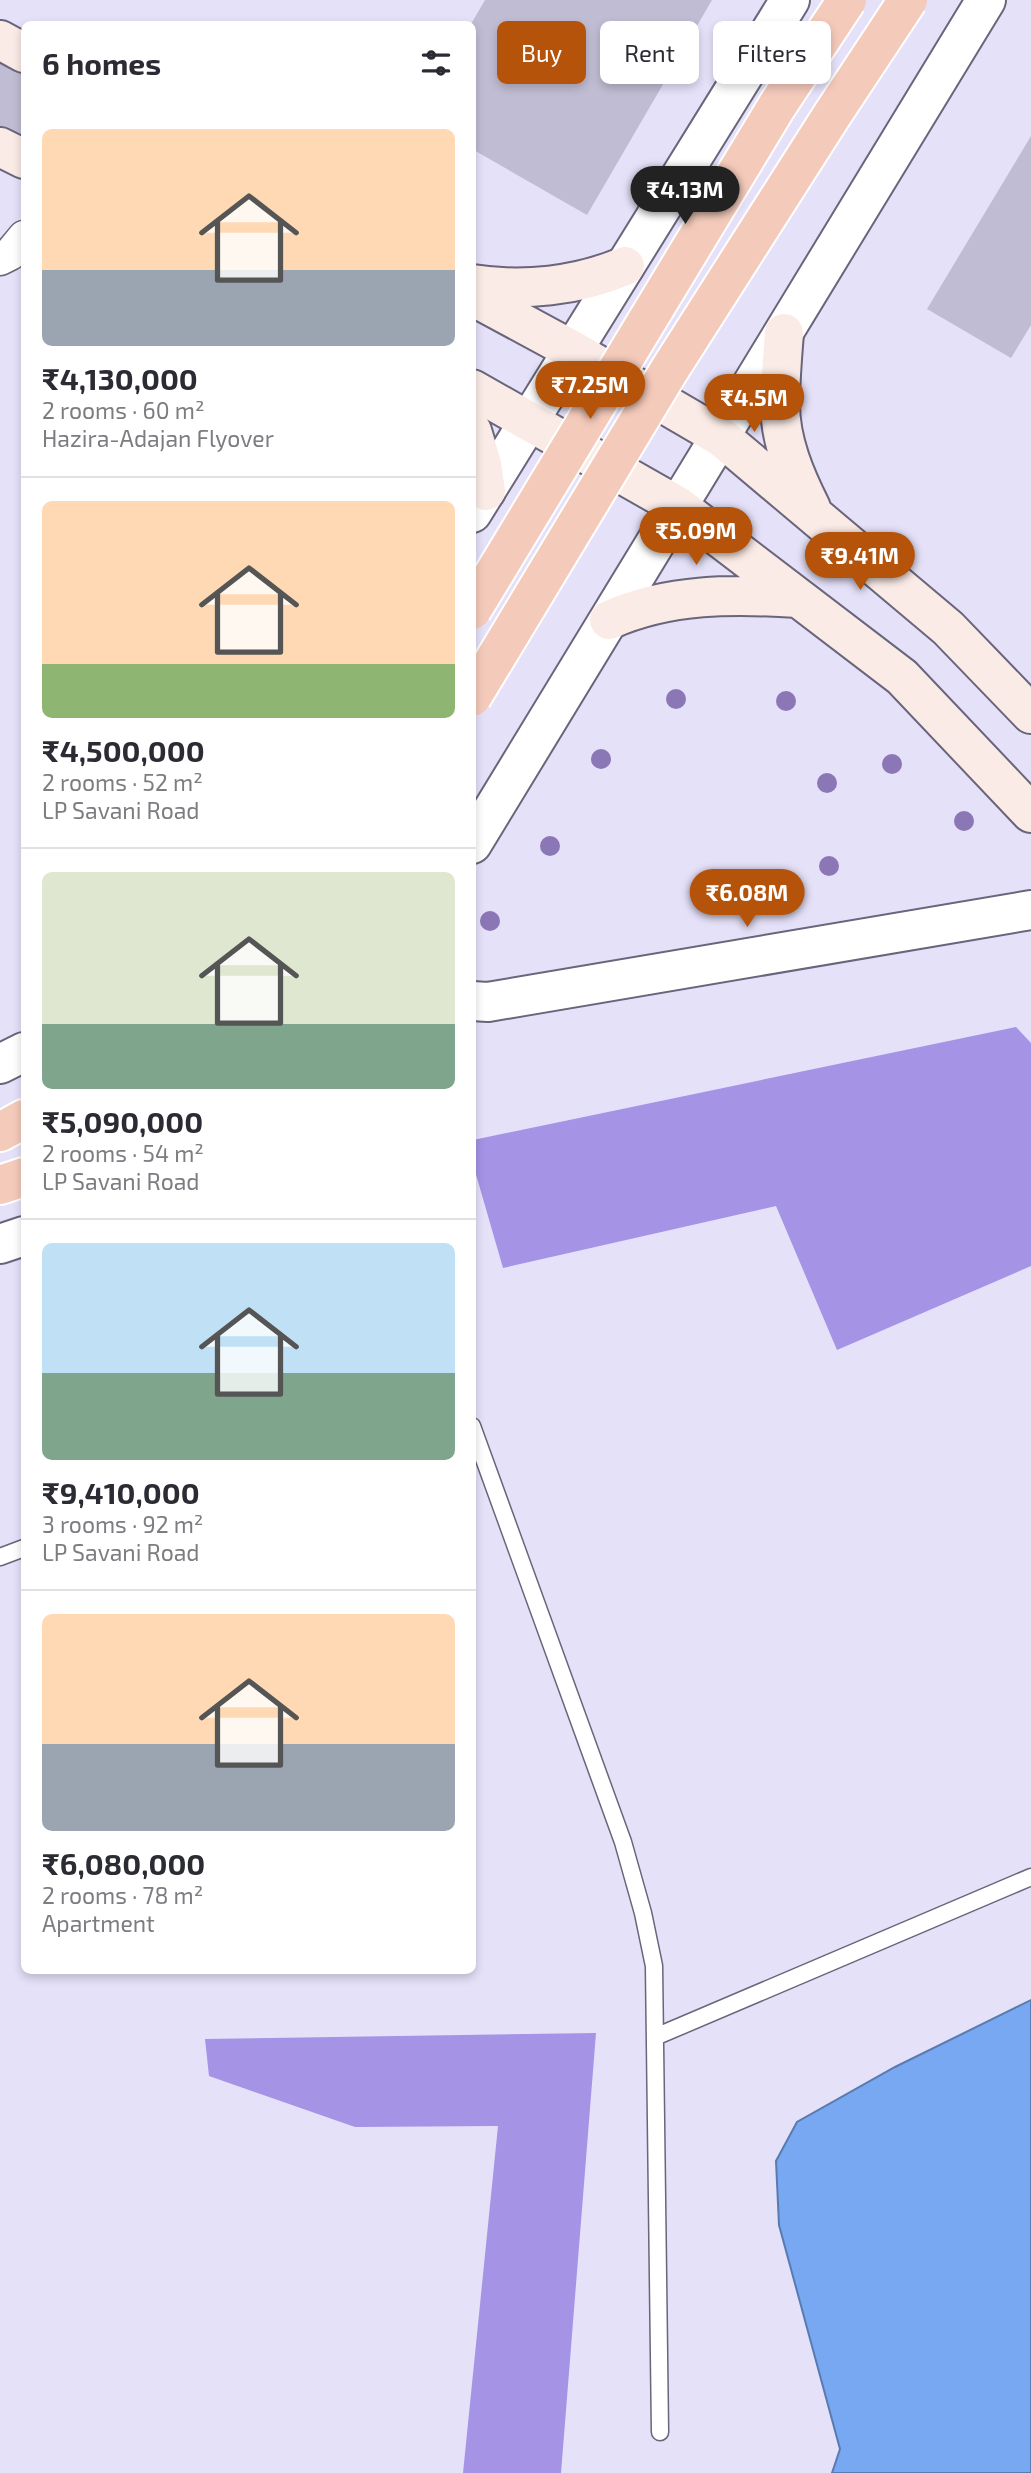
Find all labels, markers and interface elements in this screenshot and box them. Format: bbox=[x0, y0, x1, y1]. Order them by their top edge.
chip: Buy bbox=[497, 21, 586, 84]
chip: Rent bbox=[600, 21, 699, 84]
chip: Filters bbox=[713, 21, 831, 84]
icon: filters bbox=[417, 44, 455, 82]
text: 6 homes bbox=[42, 45, 161, 81]
pin: ₹4.13M bbox=[628, 166, 742, 226]
icon: home bbox=[186, 175, 312, 301]
text: ₹4.13M bbox=[647, 175, 723, 203]
text: ₹4,130,000 bbox=[42, 360, 198, 396]
pin: ₹7.25M bbox=[533, 362, 647, 421]
text: ₹7.25M bbox=[551, 370, 629, 398]
pin: ₹4.5M bbox=[705, 374, 803, 434]
text: ₹4.5M bbox=[720, 383, 788, 411]
text: 2 rooms · 60 m² bbox=[42, 396, 204, 424]
text: Hazira-Adajan Flyover bbox=[42, 424, 274, 452]
pin: ₹5.09M bbox=[639, 508, 753, 567]
text: ₹5.09M bbox=[655, 516, 737, 544]
pin: ₹9.41M bbox=[803, 532, 917, 592]
text: ₹9.41M bbox=[821, 541, 899, 569]
icon: home bbox=[186, 547, 312, 673]
text: ₹4,500,000 bbox=[42, 732, 205, 768]
text: 2 rooms · 52 m² bbox=[42, 768, 203, 796]
text: LP Savani Road bbox=[42, 796, 200, 824]
pin: ₹6.08M bbox=[690, 870, 804, 929]
text: ₹6.08M bbox=[706, 878, 788, 906]
icon: home bbox=[186, 918, 312, 1044]
text: ₹5,090,000 bbox=[42, 1103, 203, 1139]
text: 2 rooms · 54 m² bbox=[42, 1139, 204, 1167]
text: LP Savani Road bbox=[42, 1167, 200, 1195]
icon: home bbox=[186, 1289, 312, 1415]
text: ₹9,410,000 bbox=[42, 1474, 200, 1510]
text: 3 rooms · 92 m² bbox=[42, 1510, 203, 1538]
text: LP Savani Road bbox=[42, 1538, 200, 1566]
icon: home bbox=[186, 1660, 312, 1786]
text: ₹6,080,000 bbox=[42, 1845, 205, 1881]
text: 2 rooms · 78 m² bbox=[42, 1881, 203, 1909]
text: Apartment bbox=[42, 1909, 155, 1937]

